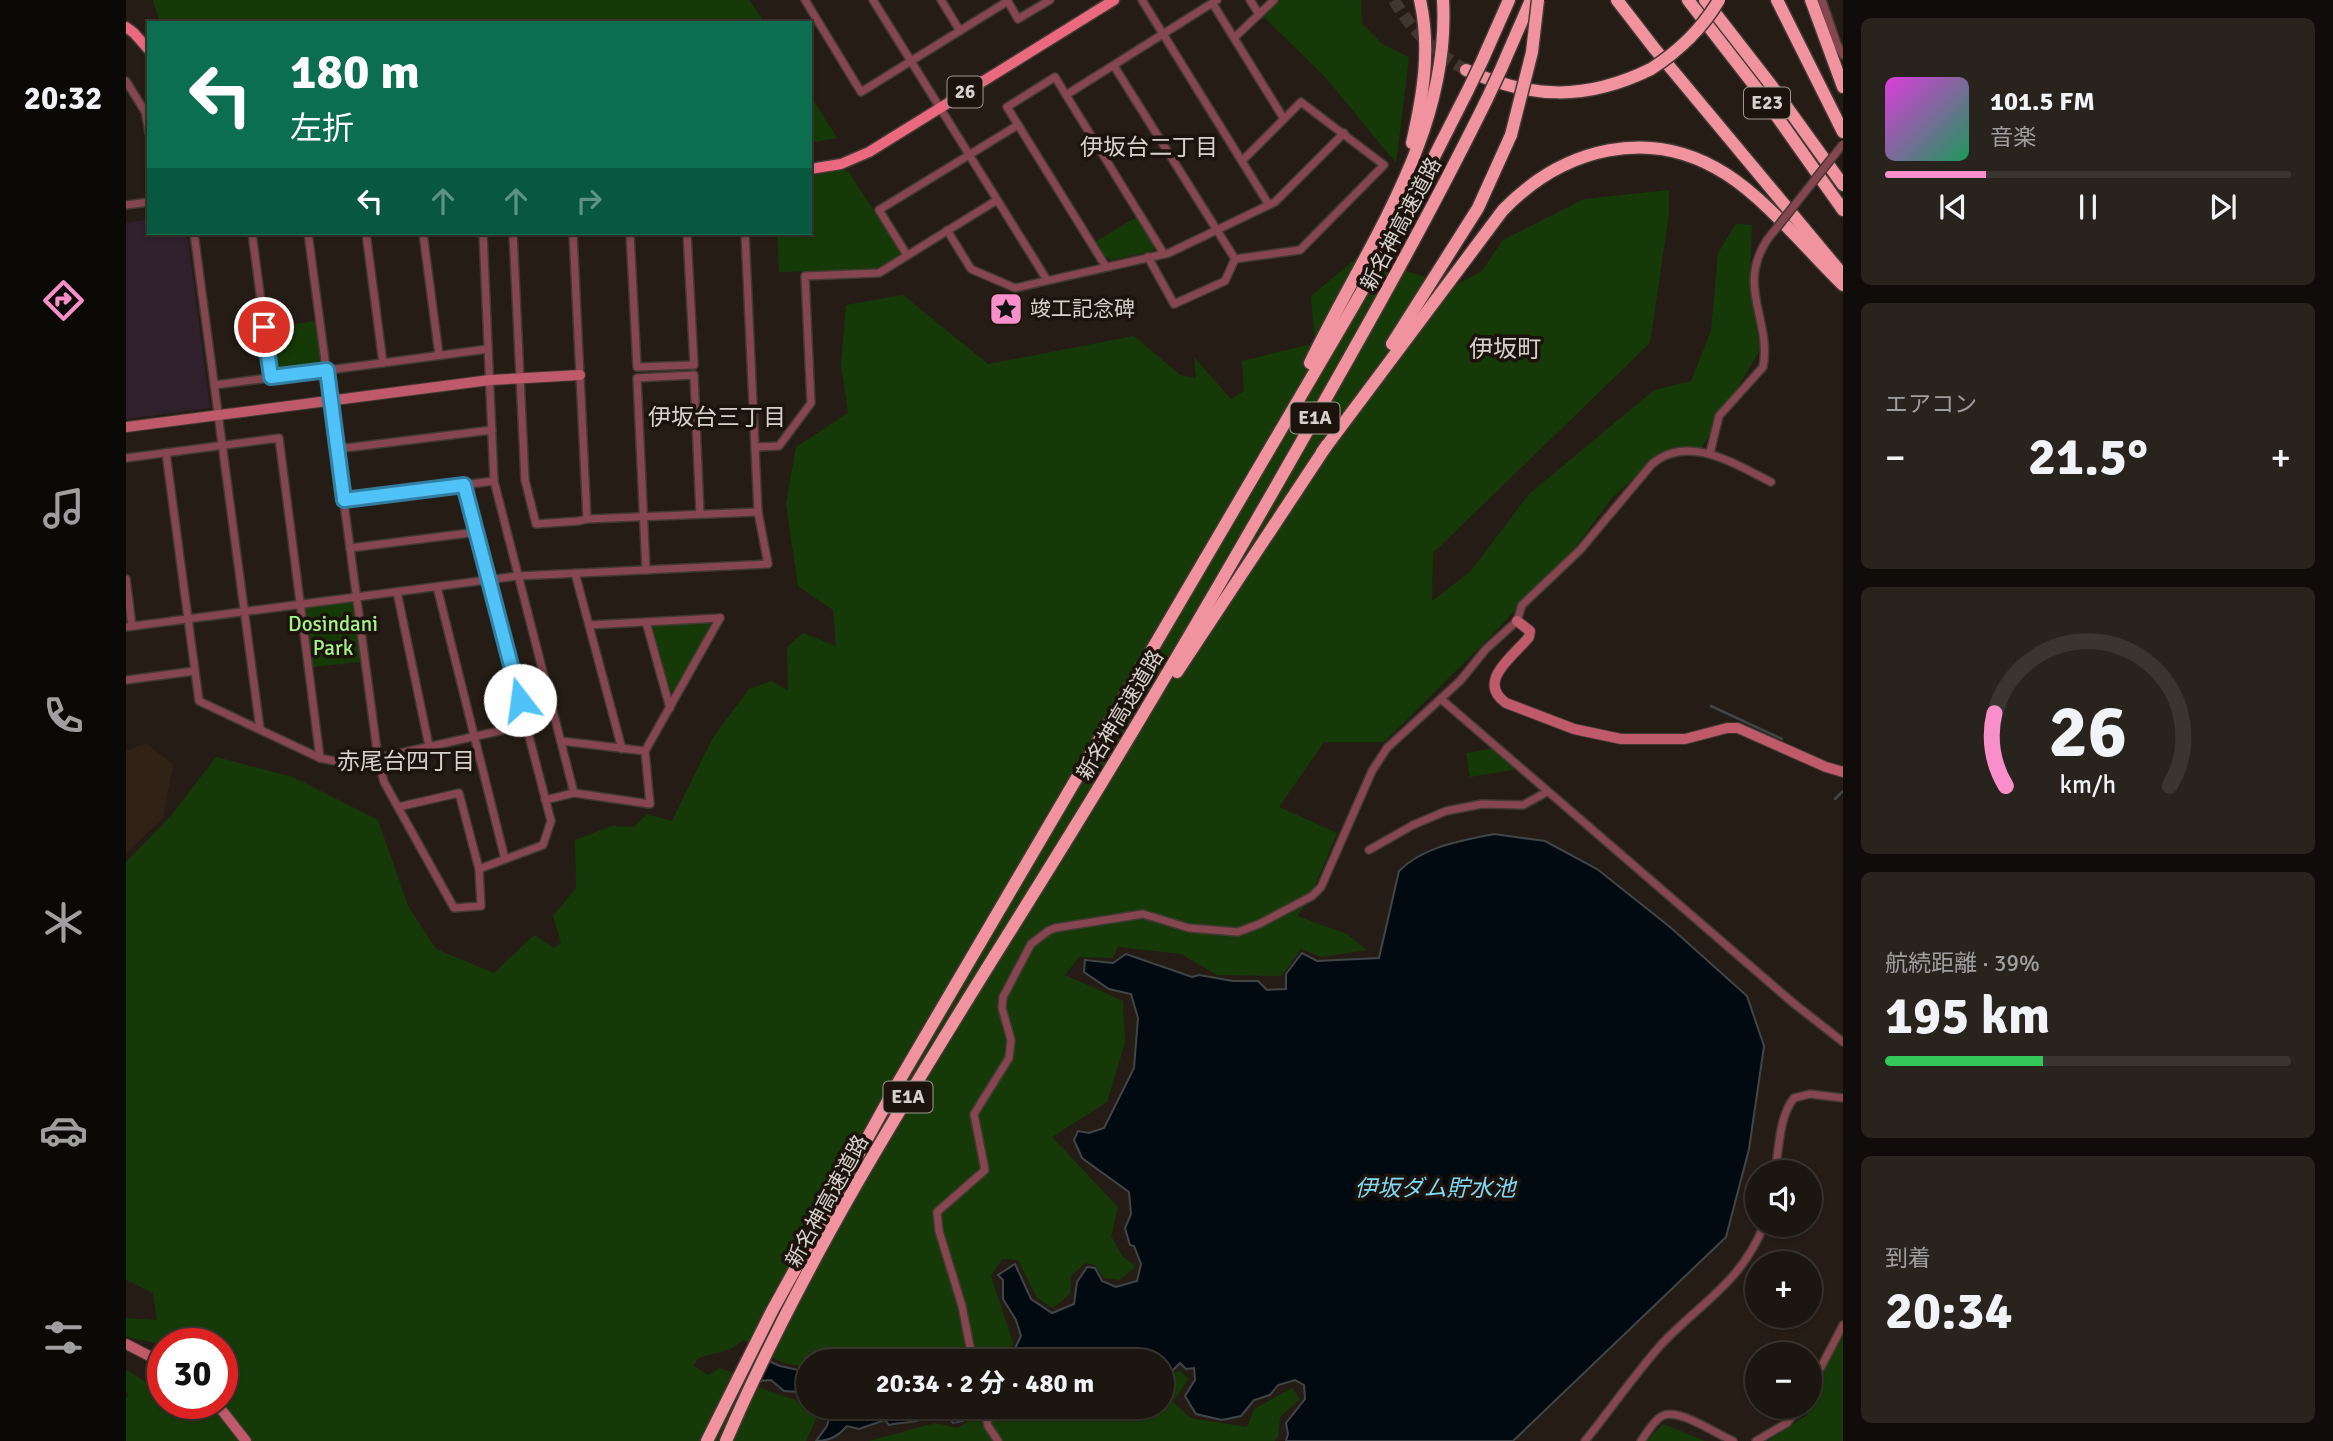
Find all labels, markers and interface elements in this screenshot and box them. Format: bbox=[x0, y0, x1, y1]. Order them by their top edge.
text: 180 m bbox=[290, 42, 420, 102]
icon: left bbox=[175, 49, 266, 140]
road number: 26 bbox=[948, 76, 982, 108]
text: 20:32 bbox=[24, 79, 102, 118]
text: 101.5 FM bbox=[1990, 86, 2095, 118]
road number: E23 bbox=[1744, 88, 1790, 118]
text: 左折 bbox=[290, 109, 354, 148]
text: 音楽 bbox=[1990, 123, 2036, 152]
district label: 伊坂台二丁目 bbox=[1080, 133, 1218, 162]
street label: 新名神高速道路 bbox=[1355, 153, 1447, 295]
icon: left bbox=[351, 182, 389, 220]
icon: ahead bbox=[424, 182, 462, 220]
icon: ahead bbox=[497, 182, 535, 220]
icon: right bbox=[570, 182, 608, 220]
icon: previous bbox=[1934, 188, 1972, 226]
icon: pause bbox=[2069, 188, 2107, 226]
icon: next bbox=[2204, 188, 2242, 226]
icon: directions bbox=[39, 276, 88, 325]
place icon: 竣工記念碑 bbox=[987, 290, 1025, 328]
place label: 竣工記念碑 bbox=[1030, 296, 1135, 322]
pin bbox=[234, 297, 294, 357]
icon: arrive bbox=[245, 308, 283, 346]
district label: 伊坂町 bbox=[1469, 334, 1541, 364]
text: エアコン bbox=[1885, 390, 1977, 419]
road number: E1A bbox=[1290, 402, 1340, 434]
district label: 伊坂台三丁目 bbox=[648, 403, 786, 432]
text: 21.5° bbox=[2028, 425, 2148, 489]
text: − bbox=[1885, 434, 1906, 481]
text: + bbox=[2270, 434, 2291, 481]
icon: music bbox=[39, 484, 88, 533]
park label: Dosindani Park bbox=[288, 611, 378, 661]
street label: 新名神高速道路 bbox=[1071, 645, 1169, 785]
position arrow bbox=[483, 663, 557, 737]
text: 26 bbox=[2049, 689, 2127, 778]
icon: phone bbox=[39, 691, 88, 740]
district label: 赤尾台四丁目 bbox=[337, 747, 475, 776]
text: km/h bbox=[2060, 769, 2116, 800]
icon: climate bbox=[39, 898, 88, 947]
text: 航続距離 · 39% bbox=[1885, 949, 2040, 978]
text: 195 km bbox=[1885, 984, 2050, 1048]
road number: E1A bbox=[884, 1082, 932, 1112]
icon: car bbox=[39, 1106, 88, 1155]
street label: 新名神高速道路 bbox=[780, 1130, 874, 1272]
map controls bbox=[1745, 1160, 1822, 1419]
button: sound bbox=[1745, 1160, 1822, 1237]
water label: 伊坂ダム貯水池 bbox=[1355, 1174, 1518, 1203]
text: 到着 bbox=[1885, 1244, 1931, 1273]
button: + bbox=[1745, 1251, 1822, 1328]
text: 20:34 bbox=[1885, 1279, 2013, 1343]
icon: filters bbox=[39, 1313, 88, 1362]
speed limit sign: 30 bbox=[147, 1328, 238, 1419]
button: − bbox=[1745, 1342, 1822, 1419]
text: 20:34 · 2 分 · 480 m bbox=[876, 1368, 1094, 1400]

